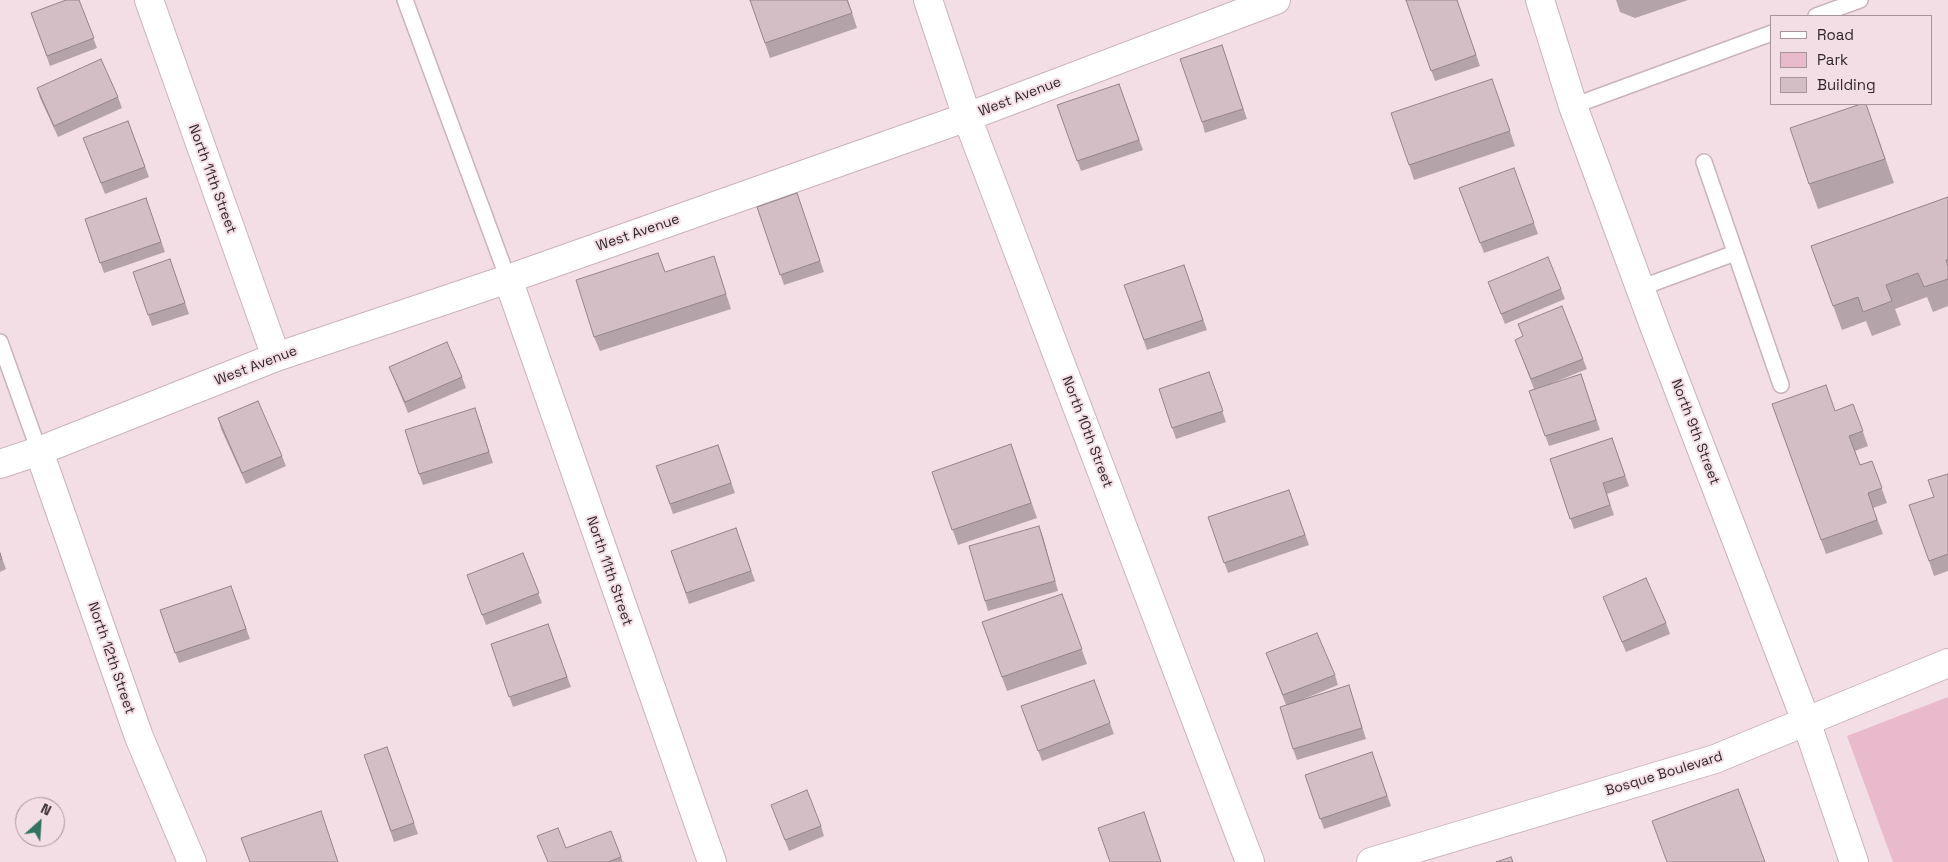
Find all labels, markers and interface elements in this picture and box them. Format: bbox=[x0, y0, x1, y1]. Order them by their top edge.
legend bbox=[1770, 15, 1933, 105]
text: Road bbox=[1817, 25, 1854, 44]
text: Park bbox=[1817, 50, 1848, 69]
street label: West Avenue bbox=[976, 74, 1064, 120]
text: Building bbox=[1817, 75, 1876, 94]
street label: North 11th Street bbox=[184, 122, 240, 236]
street label: West Avenue bbox=[594, 211, 682, 255]
street label: West Avenue bbox=[212, 343, 300, 389]
street label: North 10th Street bbox=[1058, 374, 1116, 490]
street label: North 9th Street bbox=[1667, 377, 1723, 487]
street label: North 11th Street bbox=[582, 514, 636, 628]
street label: North 12th Street bbox=[84, 600, 138, 716]
street label: Bosque Boulevard bbox=[1603, 748, 1725, 800]
north arrow bbox=[15, 797, 65, 847]
text: N bbox=[38, 799, 54, 820]

